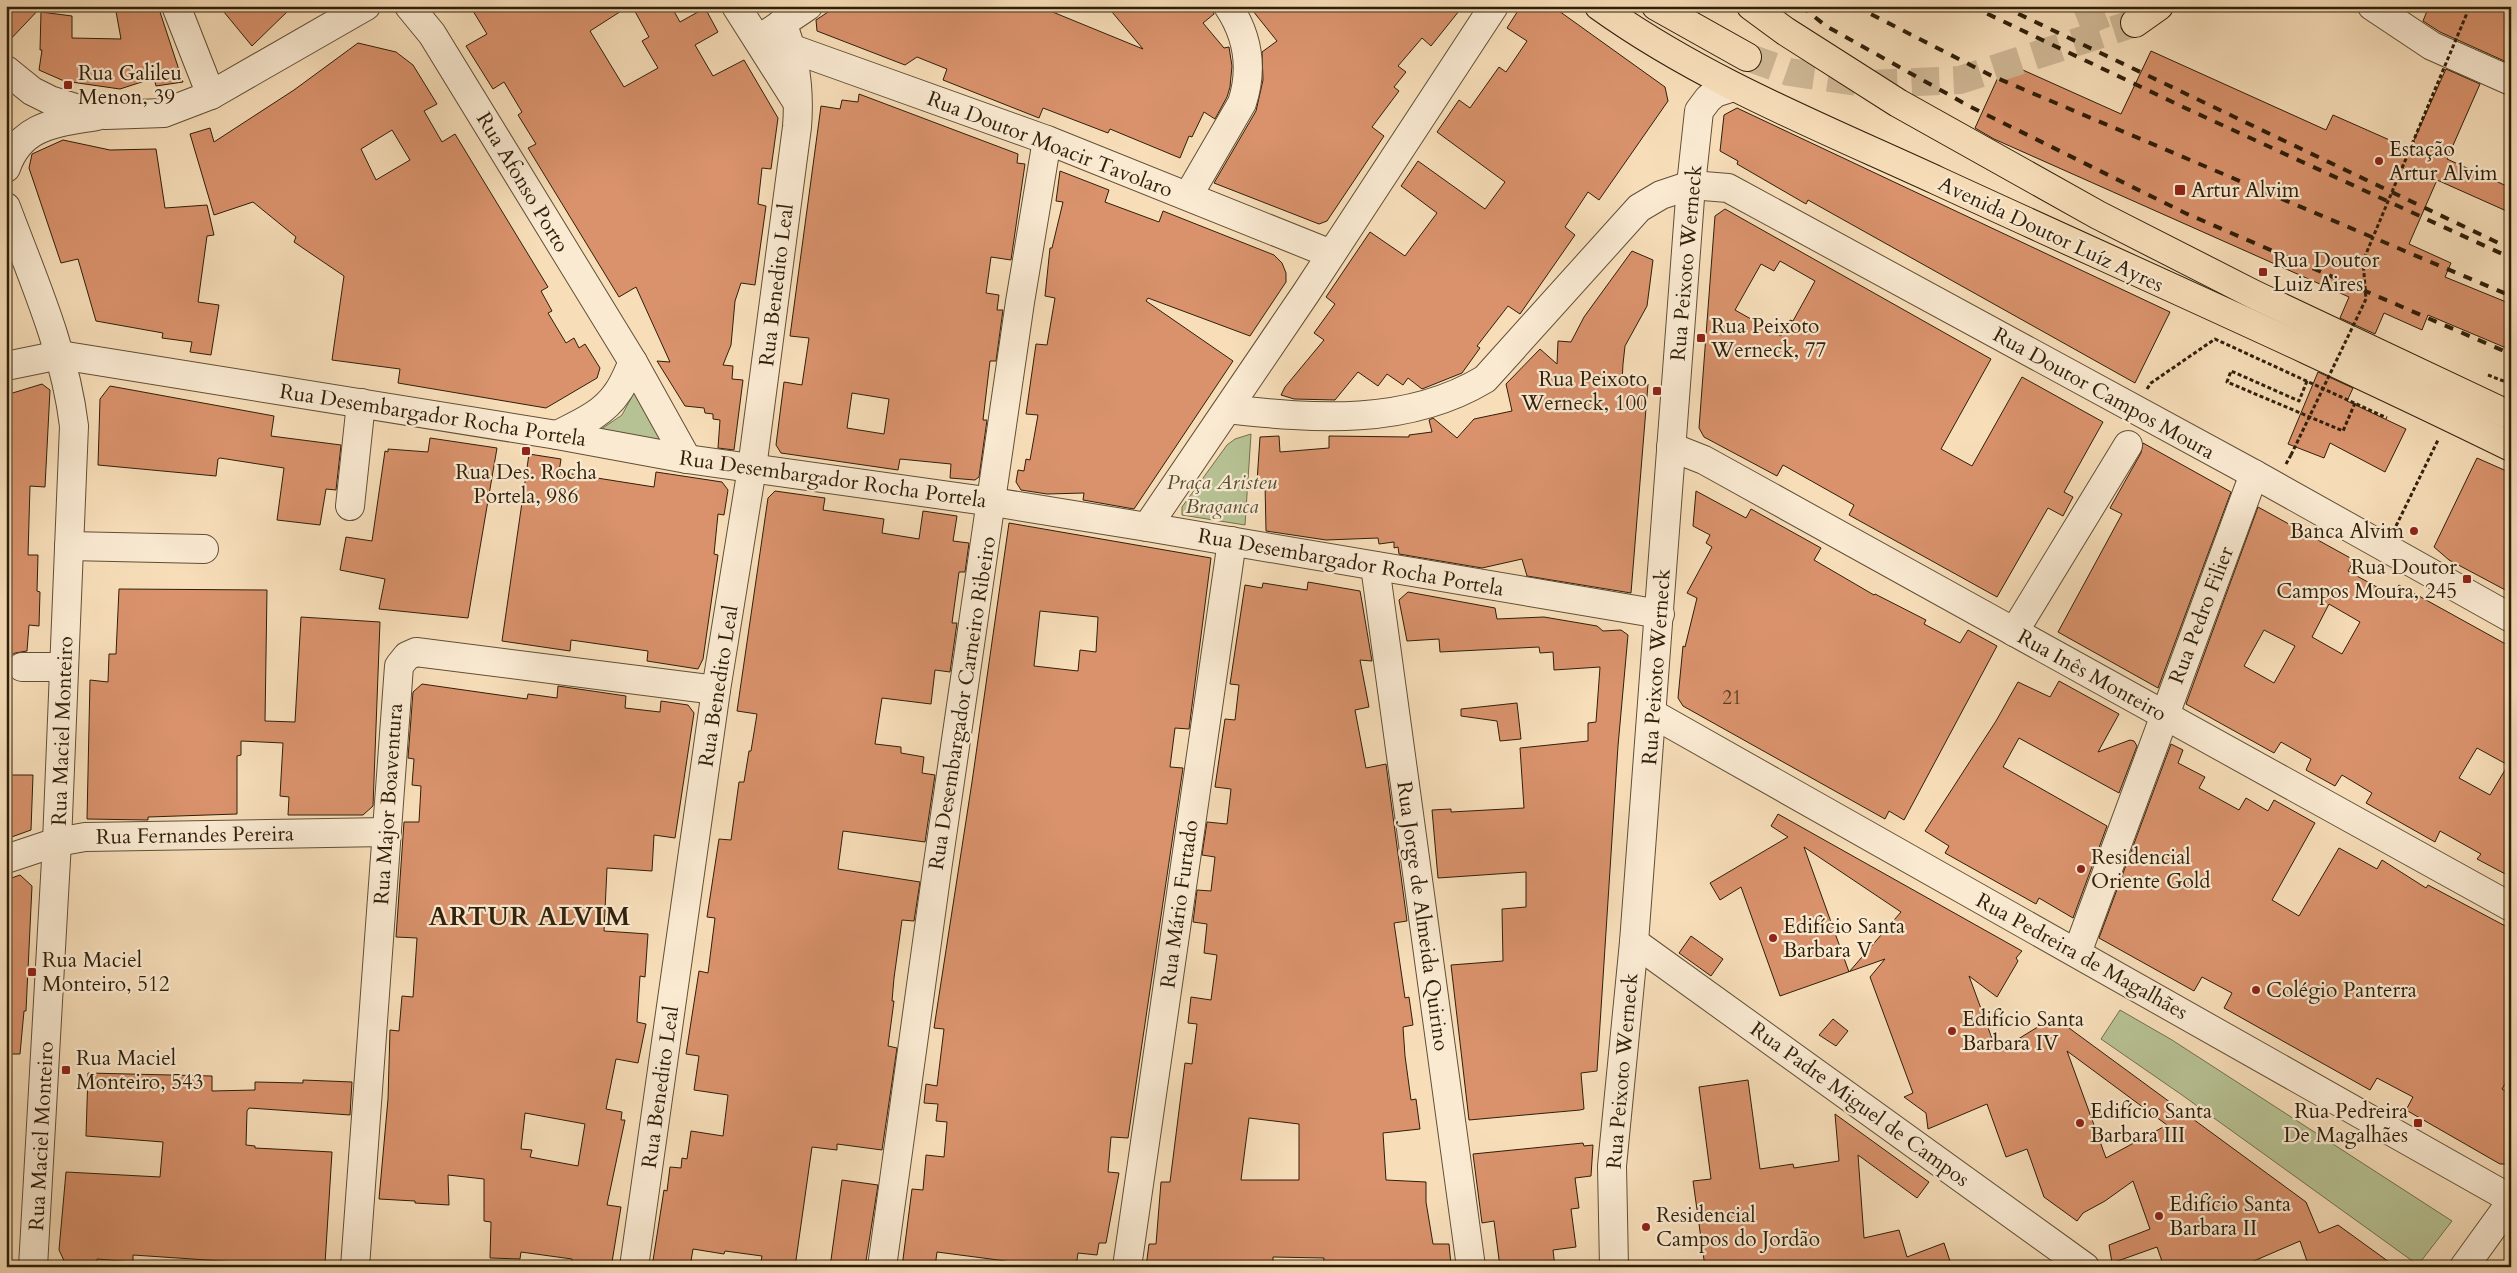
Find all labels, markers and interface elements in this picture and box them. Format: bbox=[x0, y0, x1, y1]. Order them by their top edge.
place label: Rua Galileu Menon, 39 bbox=[78, 59, 182, 112]
marker: Rua Galileu Menon, 39 bbox=[62, 79, 74, 91]
street label: Rua Doutor Moacir Tavolaro bbox=[923, 84, 1177, 205]
street label: Rua Afonso Porto bbox=[469, 107, 576, 258]
place label: Estação Artur Alvim bbox=[2389, 135, 2498, 188]
marker: Estação Artur Alvim bbox=[2373, 155, 2385, 167]
street label: Rua Peixoto Werneck bbox=[1663, 163, 1710, 362]
street label: Avenida Doutor Luíz Ayres bbox=[1933, 169, 2168, 299]
place label: Artur Alvim bbox=[2191, 176, 2300, 205]
marker: Artur Alvim bbox=[2173, 183, 2187, 197]
street label: Rua Benedito Leal bbox=[752, 202, 801, 368]
place label: Rua Doutor Luiz Aires bbox=[2273, 246, 2380, 299]
marker: Rua Doutor Luiz Aires bbox=[2257, 266, 2269, 278]
place label: Rua Peixoto Werneck, 77 bbox=[1710, 312, 1826, 365]
street label: Rua Doutor Campos Moura bbox=[1988, 320, 2220, 467]
marker: Rua Peixoto Werneck, 77 bbox=[1695, 332, 1707, 344]
place label: Rua Peixoto Werneck, 100 bbox=[1520, 365, 1647, 418]
street label: Rua Desembargador Rocha Portela bbox=[278, 377, 588, 454]
marker: Rua Peixoto Werneck, 100 bbox=[1651, 385, 1663, 397]
street label: Rua Desembargador Rocha Portela bbox=[677, 444, 989, 515]
marker: Rua Des. Rocha Portela, 986 bbox=[520, 445, 532, 457]
place label: Rua Des. Rocha Portela, 986 bbox=[455, 458, 597, 511]
park label: Praça Aristeu Braganca bbox=[1167, 468, 1278, 521]
place label: Banca Alvim bbox=[2290, 517, 2404, 546]
street label: Rua Desembargador Rocha Portela bbox=[1196, 521, 1506, 604]
marker: Banca Alvim bbox=[2408, 525, 2420, 537]
street label: Rua Desembargador Carneiro Ribeiro bbox=[922, 534, 1003, 872]
street label: Rua Pedro Filier bbox=[2162, 542, 2241, 688]
place label: Rua Doutor Campos Moura, 245 bbox=[2276, 553, 2457, 606]
street label: Rua Peixoto Werneck bbox=[1635, 567, 1678, 766]
marker: Rua Doutor Campos Moura, 245 bbox=[2461, 573, 2473, 585]
street label: Rua Benedito Leal bbox=[691, 603, 746, 769]
street label: Rua Inês Monteiro bbox=[2012, 622, 2171, 728]
street label: Rua Maciel Monteiro bbox=[45, 636, 80, 826]
house number: 21 bbox=[1722, 685, 1742, 711]
street label: Rua Major Boaventura bbox=[367, 702, 410, 906]
street label: Rua Jorge de Almeida Quirino bbox=[1389, 779, 1456, 1053]
street label: Rua Mário Furtado bbox=[1153, 818, 1206, 990]
street label: Rua Fernandes Pereira bbox=[96, 819, 294, 852]
place label: Residencial Oriente Gold bbox=[2091, 843, 2211, 896]
marker: Residencial Oriente Gold bbox=[2075, 863, 2087, 875]
street label: Rua Pedreira de Magalhães bbox=[1971, 886, 2193, 1027]
district label: ARTUR ALVIM bbox=[429, 899, 631, 934]
place label: Edifício Santa Barbara V bbox=[1783, 912, 1905, 965]
marker: Edifício Santa Barbara V bbox=[1767, 932, 1779, 944]
place label: Rua Maciel Monteiro, 512 bbox=[42, 946, 170, 999]
marker: Rua Maciel Monteiro, 512 bbox=[26, 966, 38, 978]
street label: Rua Peixoto Werneck bbox=[1599, 971, 1646, 1170]
place label: Colégio Panterra bbox=[2266, 976, 2417, 1005]
marker: Colégio Panterra bbox=[2250, 984, 2262, 996]
street label: Rua Benedito Leal bbox=[635, 1004, 686, 1170]
place label: Edifício Santa Barbara IV bbox=[1962, 1005, 2084, 1058]
street label: Rua Padre Miguel de Campos bbox=[1744, 1015, 1975, 1194]
marker: Edifício Santa Barbara IV bbox=[1946, 1025, 1958, 1037]
street label: Rua Maciel Monteiro bbox=[22, 1040, 61, 1232]
place label: Rua Maciel Monteiro, 543 bbox=[76, 1044, 203, 1097]
marker: Rua Maciel Monteiro, 543 bbox=[60, 1064, 72, 1076]
place label: Edifício Santa Barbara III bbox=[2090, 1097, 2212, 1150]
place label: Rua Pedreira De Magalhães bbox=[2283, 1097, 2408, 1150]
marker: Edifício Santa Barbara III bbox=[2074, 1117, 2086, 1129]
marker: Rua Pedreira De Magalhães bbox=[2412, 1117, 2424, 1129]
place label: Edifício Santa Barbara II bbox=[2169, 1190, 2291, 1243]
place label: Residencial Campos do Jordão bbox=[1656, 1201, 1820, 1254]
marker: Edifício Santa Barbara II bbox=[2153, 1210, 2165, 1222]
marker: Residencial Campos do Jordão bbox=[1640, 1221, 1652, 1233]

